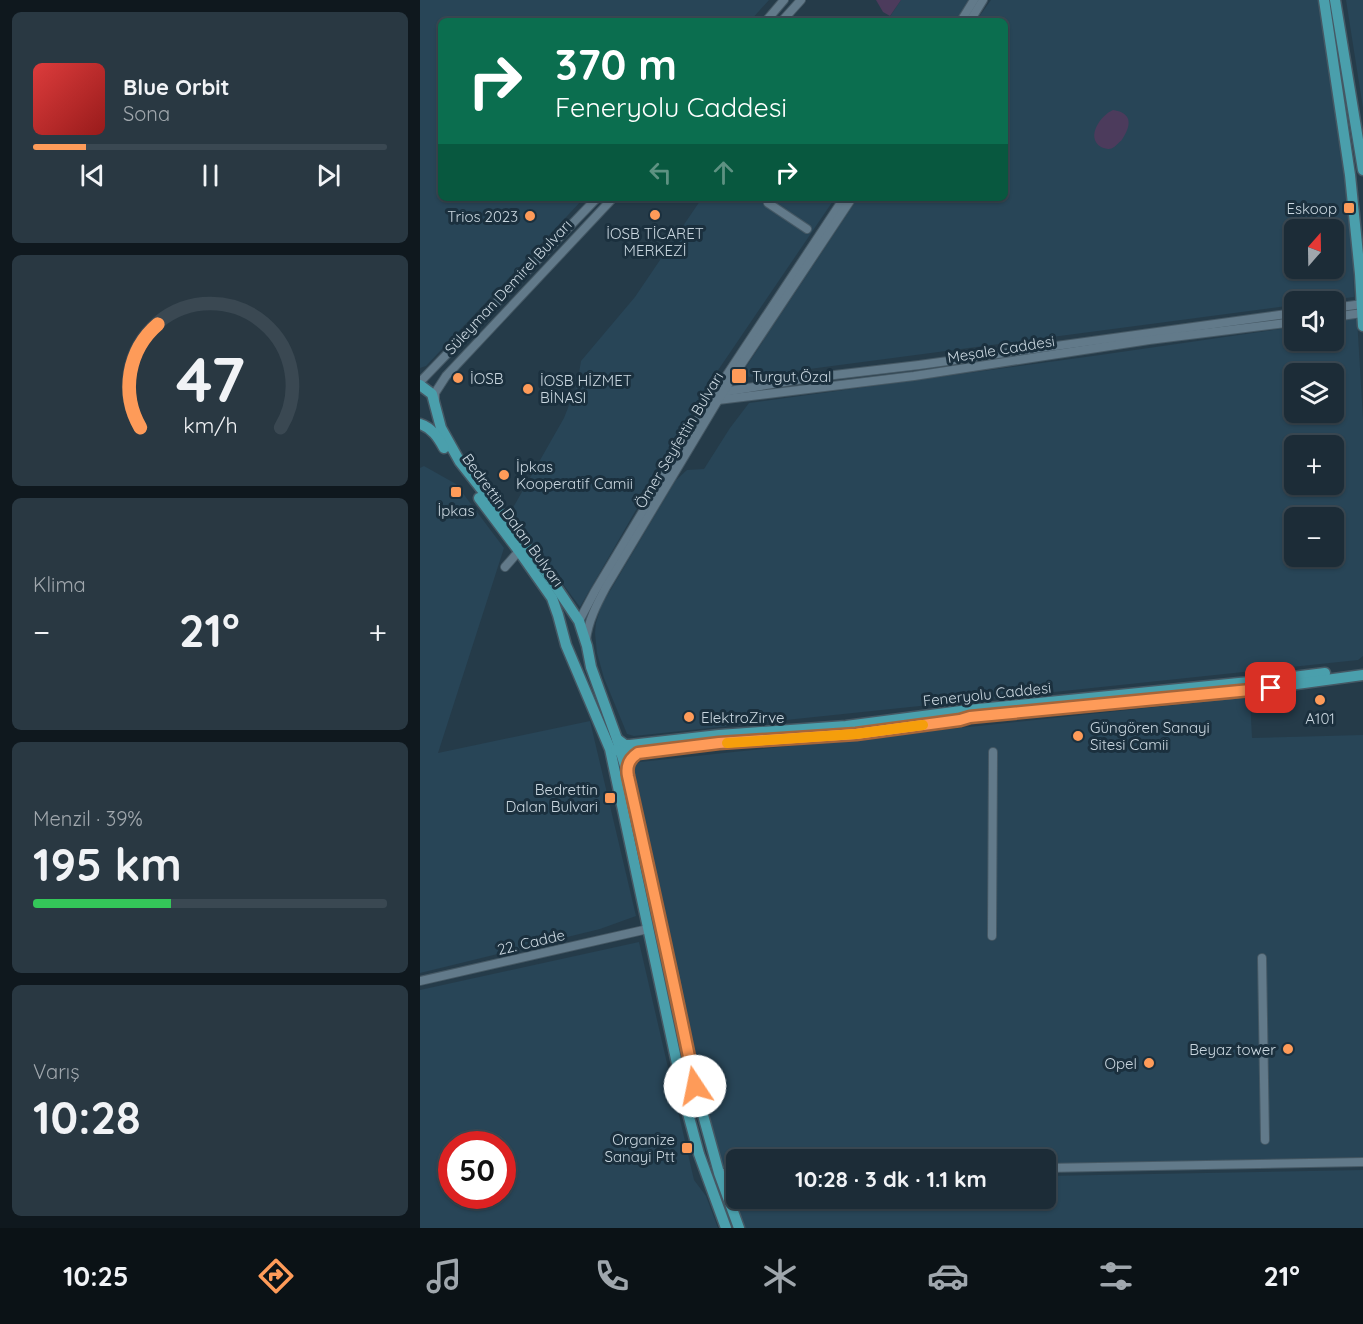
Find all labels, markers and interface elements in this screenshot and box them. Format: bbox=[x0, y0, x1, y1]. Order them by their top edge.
text: 370 m bbox=[555, 38, 677, 91]
icon: right bbox=[456, 42, 534, 120]
text: Blue Orbit bbox=[123, 73, 229, 101]
text: Feneryolu Caddesi bbox=[555, 90, 787, 124]
text: Sona bbox=[123, 101, 170, 126]
icon: left bbox=[644, 156, 677, 189]
icon: ahead bbox=[707, 156, 740, 189]
icon: right bbox=[770, 156, 803, 189]
icon: previous bbox=[76, 159, 109, 192]
icon: pause bbox=[194, 159, 227, 192]
icon: next bbox=[312, 159, 345, 192]
place label: Eskoop bbox=[1287, 199, 1337, 218]
marker: Eskoop bbox=[1342, 201, 1356, 215]
place label: Trios 2023 bbox=[447, 207, 518, 226]
marker: İOSB TİCARET MERKEZİ bbox=[648, 208, 662, 222]
marker: Trios 2023 bbox=[523, 209, 537, 223]
street label: Süleyman Demirel Bulvarı bbox=[440, 215, 576, 359]
north arrow bbox=[1284, 219, 1344, 279]
map controls bbox=[1284, 219, 1344, 567]
place label: İOSB TİCARET MERKEZİ bbox=[606, 224, 704, 260]
button: sound bbox=[1284, 291, 1344, 351]
street label: Meşale Caddesi bbox=[946, 331, 1056, 367]
text: 47 bbox=[175, 340, 245, 418]
button: layers bbox=[1284, 363, 1344, 423]
marker: Turgut Özal bbox=[730, 367, 748, 385]
place label: Turgut Özal bbox=[752, 367, 832, 386]
street label: Ömer Seyfettin Bulvarı bbox=[631, 368, 727, 512]
place label: İOSB bbox=[470, 369, 504, 388]
marker: İOSB bbox=[451, 371, 465, 385]
place label: İOSB HİZMET BİNASI bbox=[540, 371, 632, 407]
marker: İOSB HİZMET BİNASI bbox=[521, 382, 535, 396]
text: km/h bbox=[183, 412, 237, 438]
button: + bbox=[1284, 435, 1344, 495]
street label: Bedrettin Dalan Bulvarı bbox=[458, 450, 568, 590]
place label: İpkas Kooperatif Camii bbox=[516, 457, 633, 493]
marker: İpkas Kooperatif Camii bbox=[497, 468, 511, 482]
marker: İpkas bbox=[449, 485, 463, 499]
place label: İpkas bbox=[438, 501, 474, 520]
button: − bbox=[1284, 507, 1344, 567]
text: Klima bbox=[33, 572, 86, 597]
text: 21° bbox=[179, 602, 240, 658]
text: − bbox=[33, 611, 50, 652]
text: + bbox=[368, 611, 387, 652]
pin bbox=[1245, 662, 1296, 713]
icon: arrive bbox=[1254, 671, 1287, 704]
street label: Feneryolu Caddesi bbox=[922, 678, 1052, 710]
marker: A101 bbox=[1313, 693, 1327, 707]
place label: ElektroZirve bbox=[701, 708, 785, 727]
place label: A101 bbox=[1305, 709, 1335, 728]
marker: ElektroZirve bbox=[682, 710, 696, 724]
place label: Güngören Sanayi Sitesi Camii bbox=[1090, 718, 1210, 754]
marker: Güngören Sanayi Sitesi Camii bbox=[1071, 729, 1085, 743]
place label: Bedrettin Dalan Bulvari bbox=[505, 780, 598, 816]
marker: Bedrettin Dalan Bulvari bbox=[603, 791, 617, 805]
text: Menzil · 39% bbox=[33, 806, 143, 831]
text: 195 km bbox=[33, 836, 182, 892]
street label: 22. Cadde bbox=[495, 925, 567, 959]
place label: Beyaz tower bbox=[1189, 1040, 1276, 1059]
marker: Beyaz tower bbox=[1281, 1042, 1295, 1056]
position arrow bbox=[663, 1054, 727, 1118]
place label: Opel bbox=[1104, 1054, 1137, 1073]
marker: Opel bbox=[1142, 1056, 1156, 1070]
text: Varış bbox=[33, 1059, 80, 1084]
text: 10:28 bbox=[33, 1089, 141, 1145]
place label: Organize Sanayi Ptt bbox=[605, 1130, 675, 1166]
speed limit sign: 50 bbox=[438, 1131, 516, 1209]
marker: Organize Sanayi Ptt bbox=[680, 1141, 694, 1155]
text: 10:28 · 3 dk · 1.1 km bbox=[795, 1165, 987, 1193]
icon: directions bbox=[255, 1255, 297, 1297]
icon: music bbox=[423, 1255, 465, 1297]
icon: phone bbox=[591, 1255, 633, 1297]
icon: climate bbox=[759, 1255, 801, 1297]
icon: car bbox=[927, 1255, 969, 1297]
icon: filters bbox=[1095, 1255, 1137, 1297]
text: 10:25 bbox=[63, 1259, 128, 1293]
text: 21° bbox=[1263, 1259, 1300, 1293]

